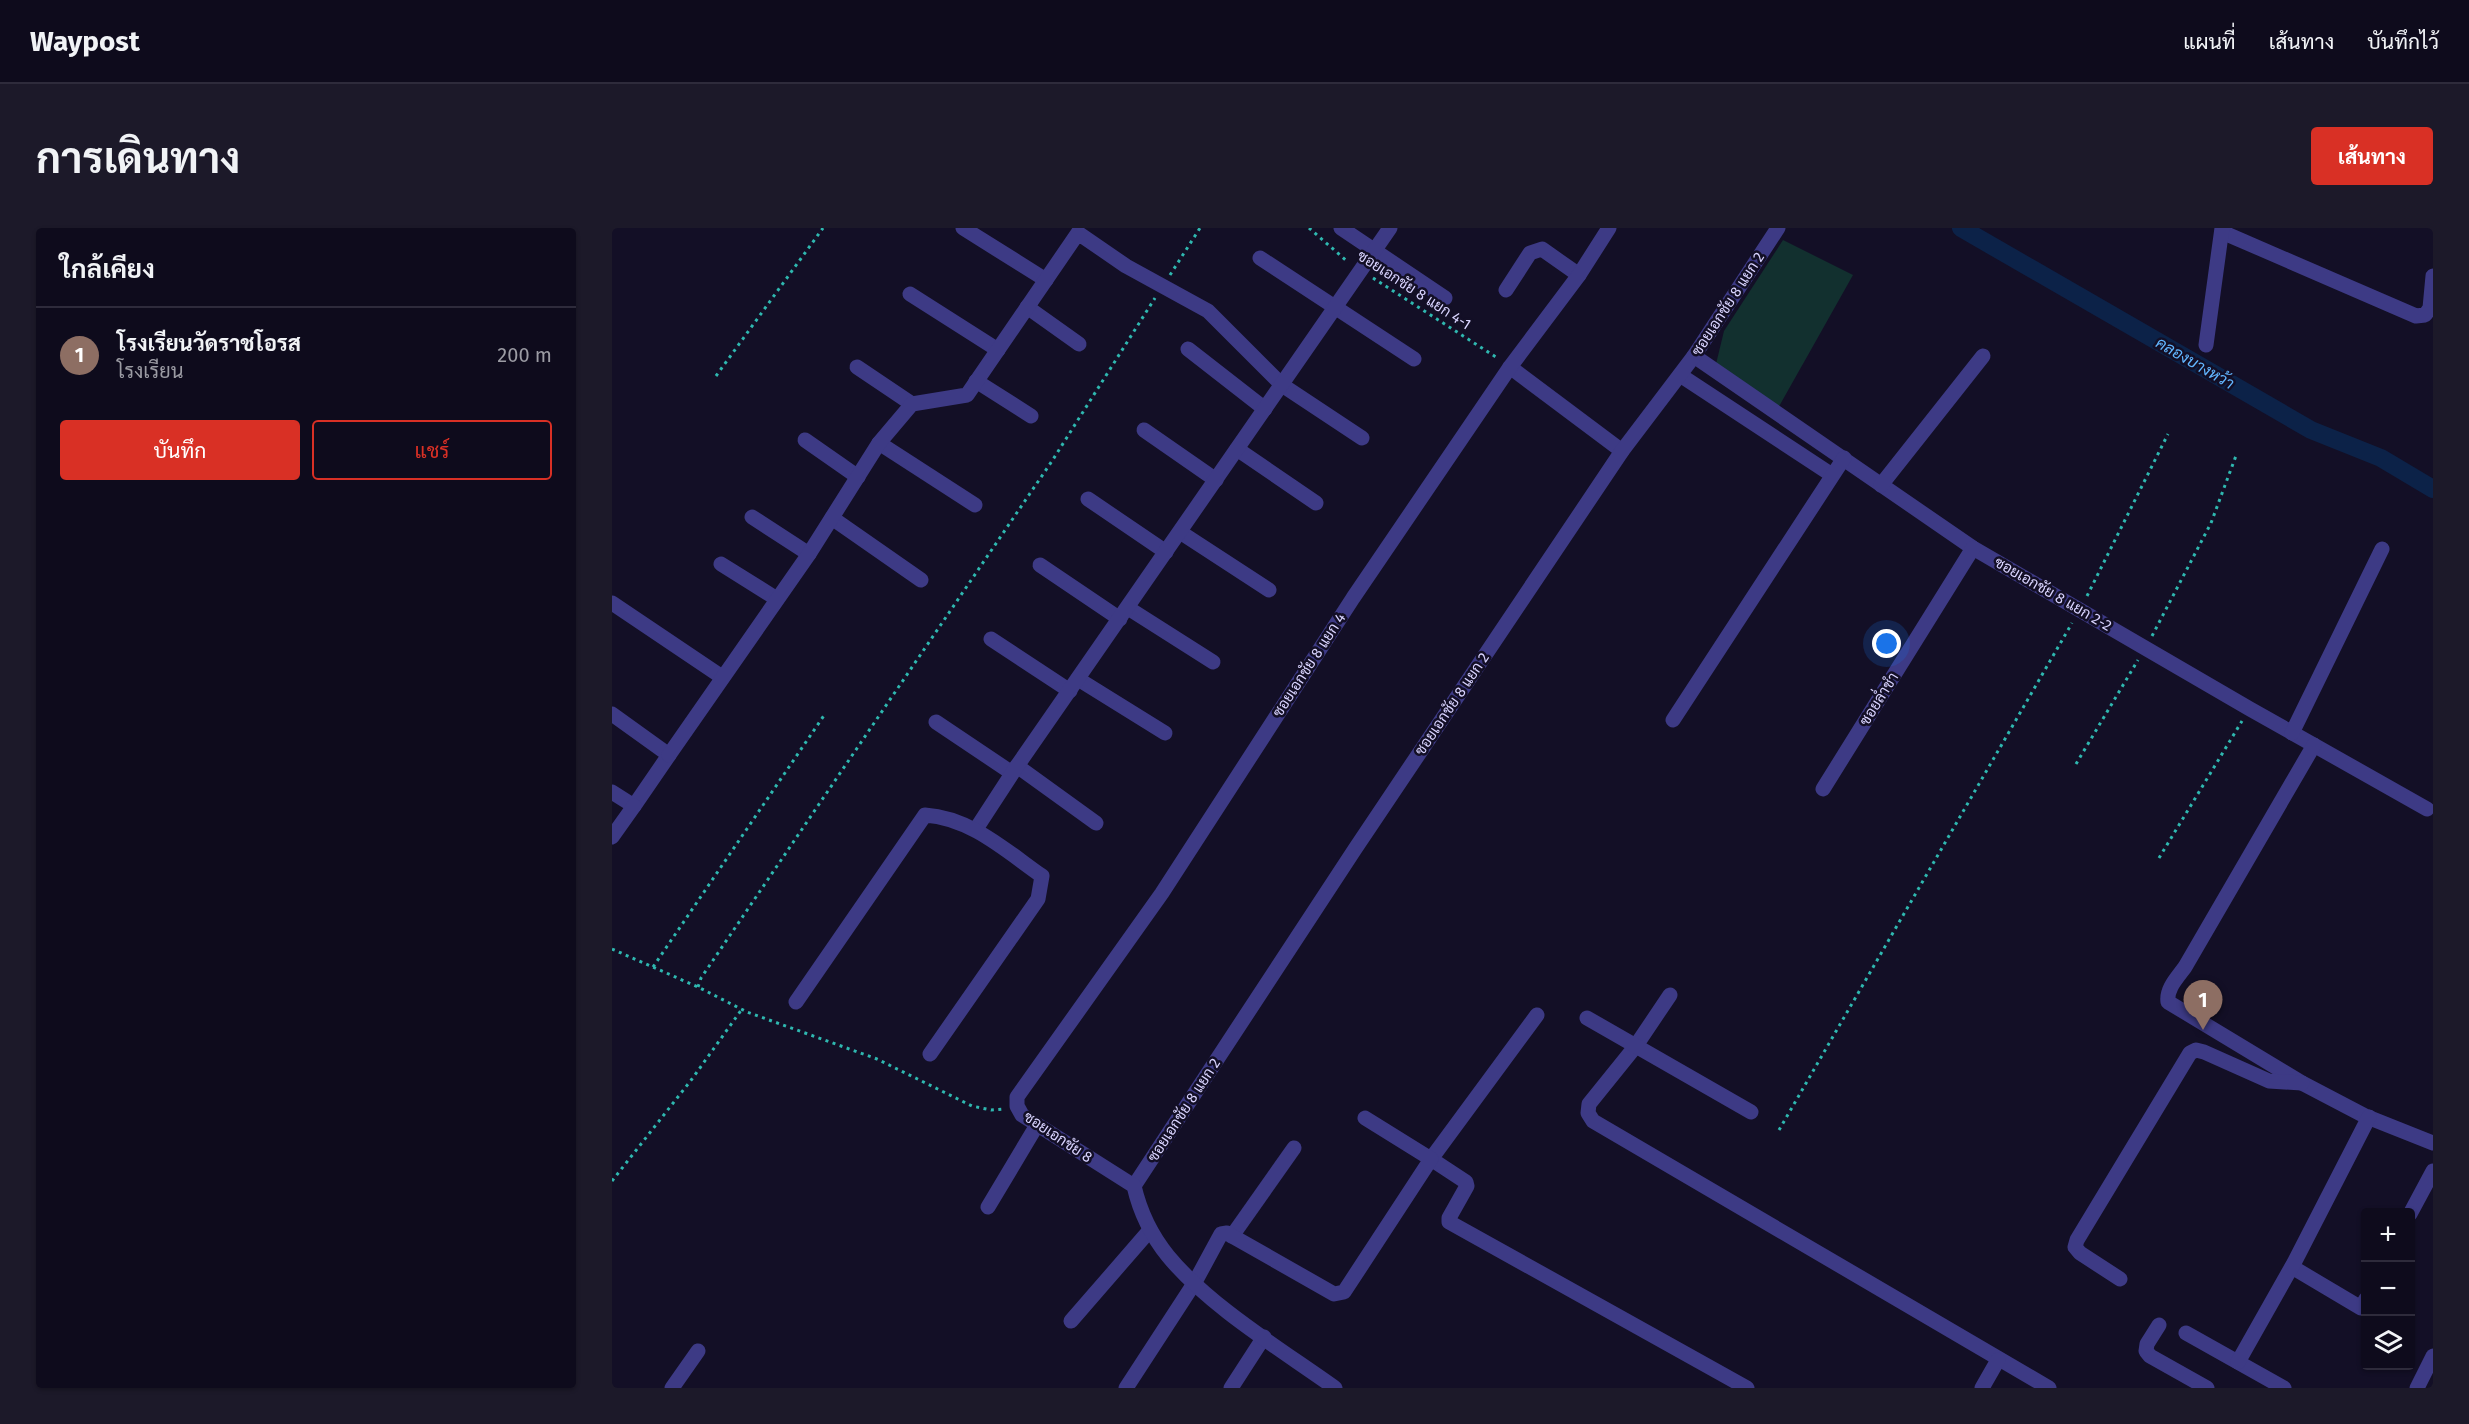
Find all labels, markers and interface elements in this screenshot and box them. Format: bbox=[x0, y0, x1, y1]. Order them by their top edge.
text: Waypost bbox=[30, 25, 140, 58]
text: แผนที่ bbox=[2183, 29, 2236, 55]
text: เส้นทาง bbox=[2269, 29, 2334, 55]
text: บันทึกไว้ bbox=[2367, 29, 2439, 55]
button: เส้นทาง bbox=[2311, 127, 2433, 185]
text: การเดินทาง bbox=[36, 134, 240, 184]
street label: ซอยเอกชัย 8 แยก 4-1 bbox=[1354, 247, 1474, 333]
street label: ซอยเอกชัย 8 แยก 2 bbox=[1688, 249, 1768, 359]
text: ใกล้เคียง bbox=[60, 254, 155, 285]
text: โรงเรียนวัดราชโอรส bbox=[117, 330, 301, 357]
water label: คลองบางหว้า bbox=[2153, 331, 2239, 393]
text: 1 bbox=[75, 343, 84, 367]
text: 200 m bbox=[497, 343, 552, 367]
text: โรงเรียน bbox=[117, 359, 183, 383]
button: บันทึก bbox=[60, 420, 300, 480]
button: แชร์ bbox=[312, 420, 552, 480]
street label: ซอยเอกชัย 8 แยก 2-2 bbox=[1991, 553, 2115, 635]
street label: ซอยเอกชัย 8 แยก 4 bbox=[1269, 610, 1349, 720]
your location bbox=[1872, 629, 1901, 658]
street label: ซอยเอกชัย 8 แยก 2 bbox=[1411, 649, 1493, 759]
street label: ซอยล่ำชำ bbox=[1853, 668, 1902, 729]
pin: 1 bbox=[2184, 980, 2222, 1030]
street label: ซอยเอกชัย 8 แยก 2 bbox=[1144, 1055, 1224, 1165]
street label: ซอยเอกชัย 8 bbox=[1020, 1108, 1096, 1166]
map controls bbox=[2361, 1208, 2415, 1370]
button: + bbox=[2361, 1208, 2415, 1262]
button: − bbox=[2361, 1262, 2415, 1316]
button: layers bbox=[2361, 1316, 2415, 1370]

